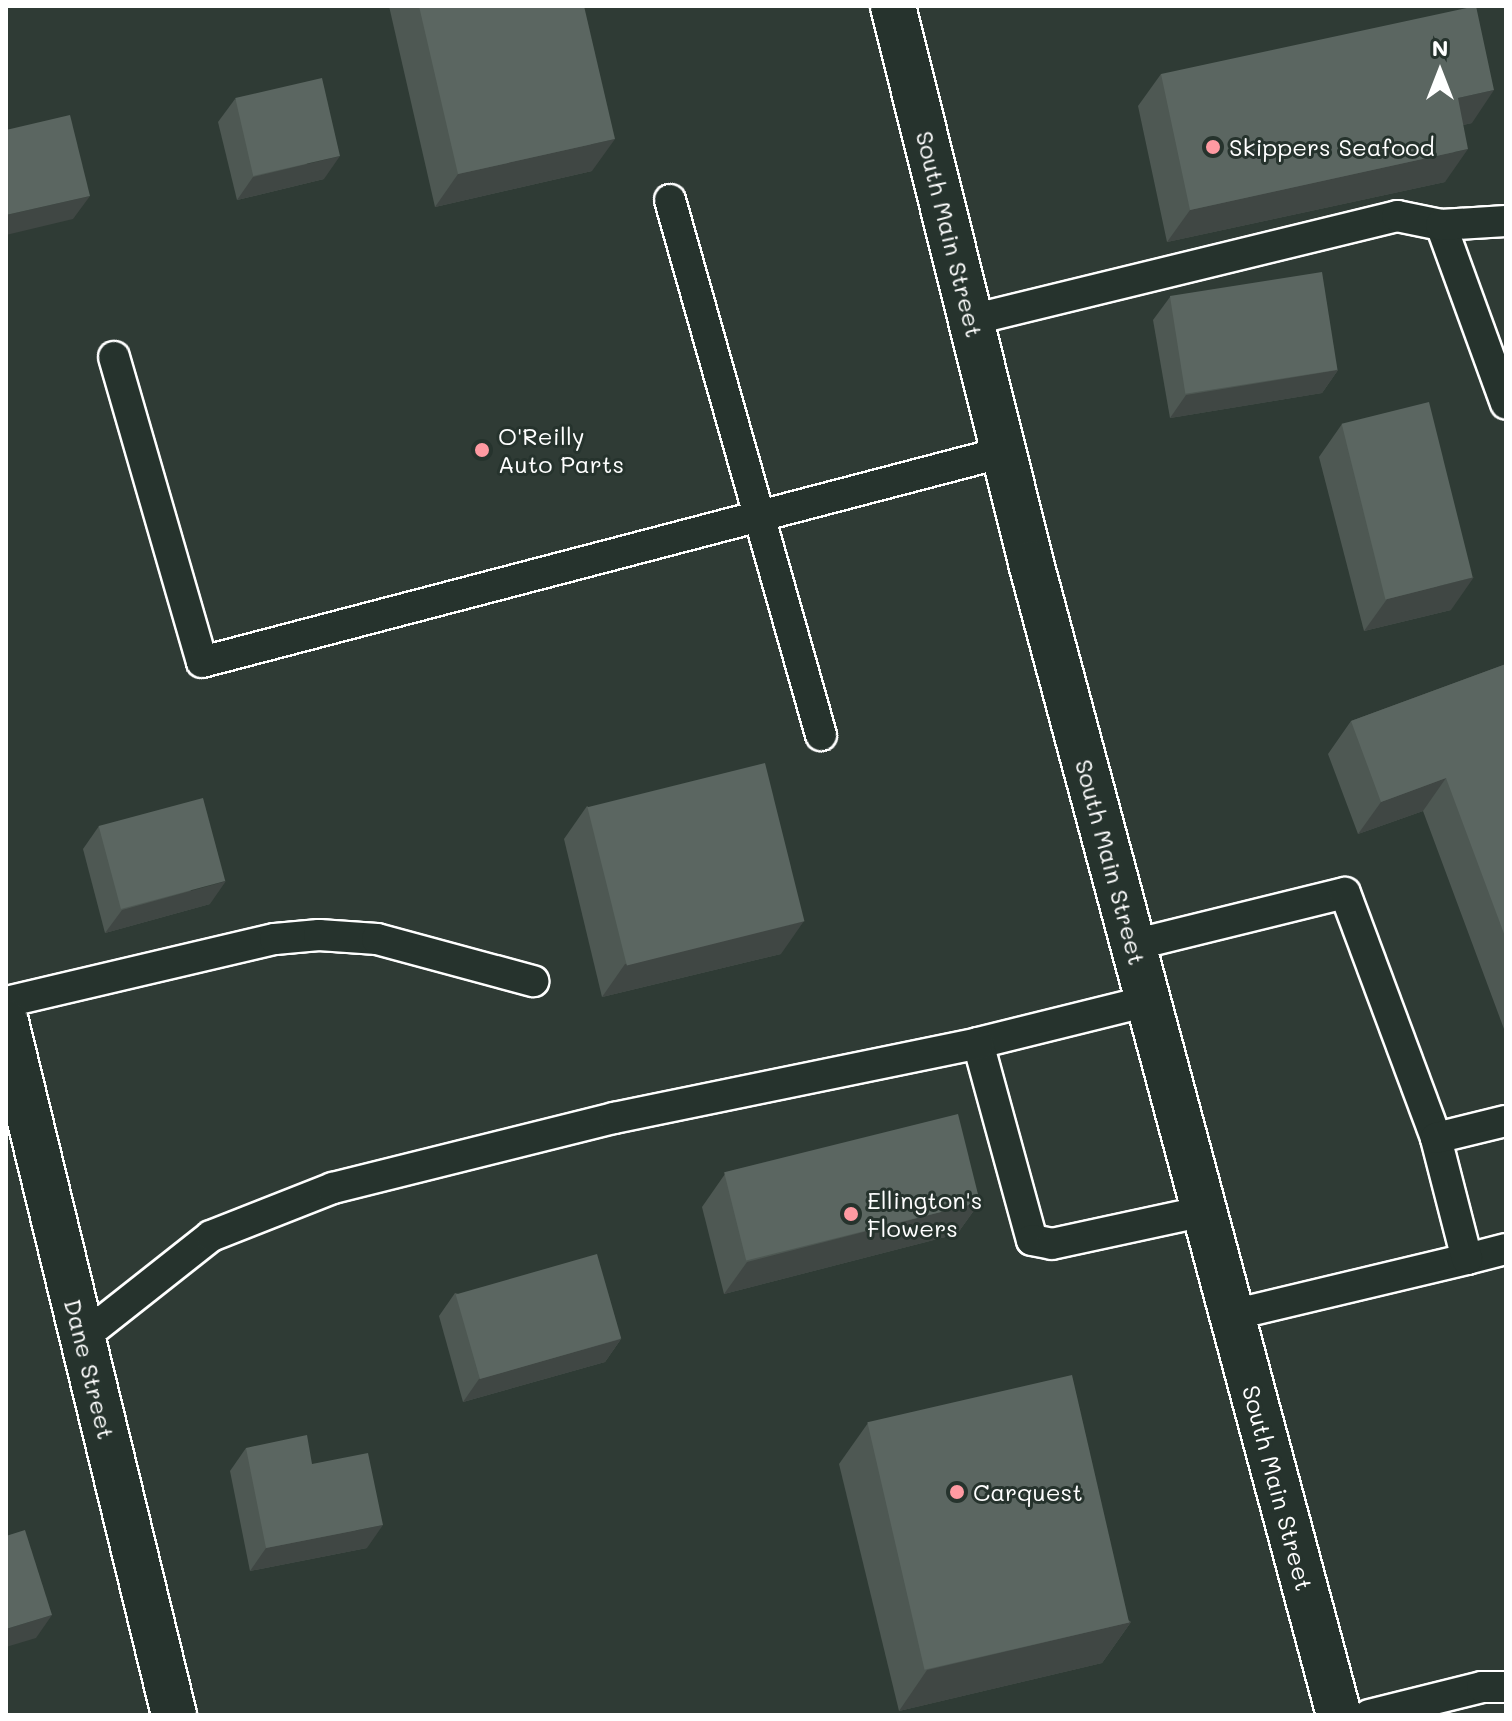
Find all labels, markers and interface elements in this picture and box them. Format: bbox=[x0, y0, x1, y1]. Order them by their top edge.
north arrow bbox=[1400, 32, 1480, 112]
text: N bbox=[1432, 33, 1448, 62]
street label: South Main Street bbox=[910, 128, 990, 340]
place label: Skippers Seafood bbox=[1229, 133, 1435, 161]
marker: Skippers Seafood bbox=[1204, 138, 1222, 156]
place label: O'Reilly Auto Parts bbox=[498, 422, 624, 478]
marker: O'Reilly Auto Parts bbox=[473, 441, 491, 459]
street label: South Main Street bbox=[1070, 756, 1152, 968]
place label: Ellington's Flowers bbox=[867, 1186, 982, 1242]
marker: Ellington's Flowers bbox=[842, 1205, 860, 1223]
street label: Dane Street bbox=[59, 1296, 121, 1442]
street label: South Main Street bbox=[1237, 1382, 1319, 1594]
place label: Carquest bbox=[973, 1478, 1083, 1506]
marker: Carquest bbox=[948, 1483, 966, 1501]

